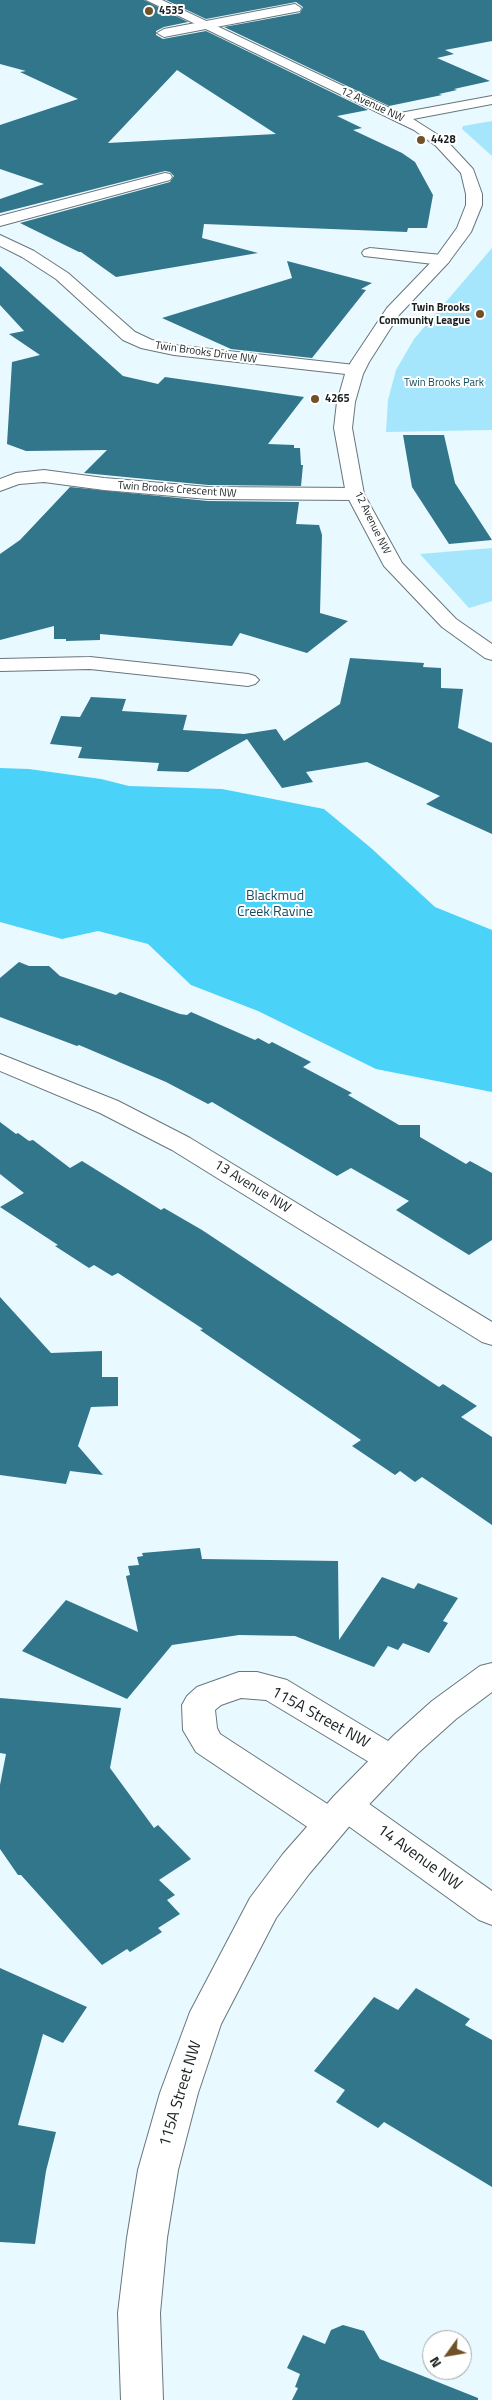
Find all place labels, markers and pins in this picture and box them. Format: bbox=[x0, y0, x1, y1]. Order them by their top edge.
place label: 4535 bbox=[159, 4, 184, 18]
marker: 4535 bbox=[143, 5, 155, 17]
place label: 4428 bbox=[431, 133, 456, 147]
marker: 4428 bbox=[415, 134, 427, 146]
place label: Twin Brooks Community League bbox=[379, 301, 470, 327]
marker: Twin Brooks Community League bbox=[474, 308, 486, 320]
place label: 4265 bbox=[325, 392, 350, 406]
marker: 4265 bbox=[309, 393, 321, 405]

